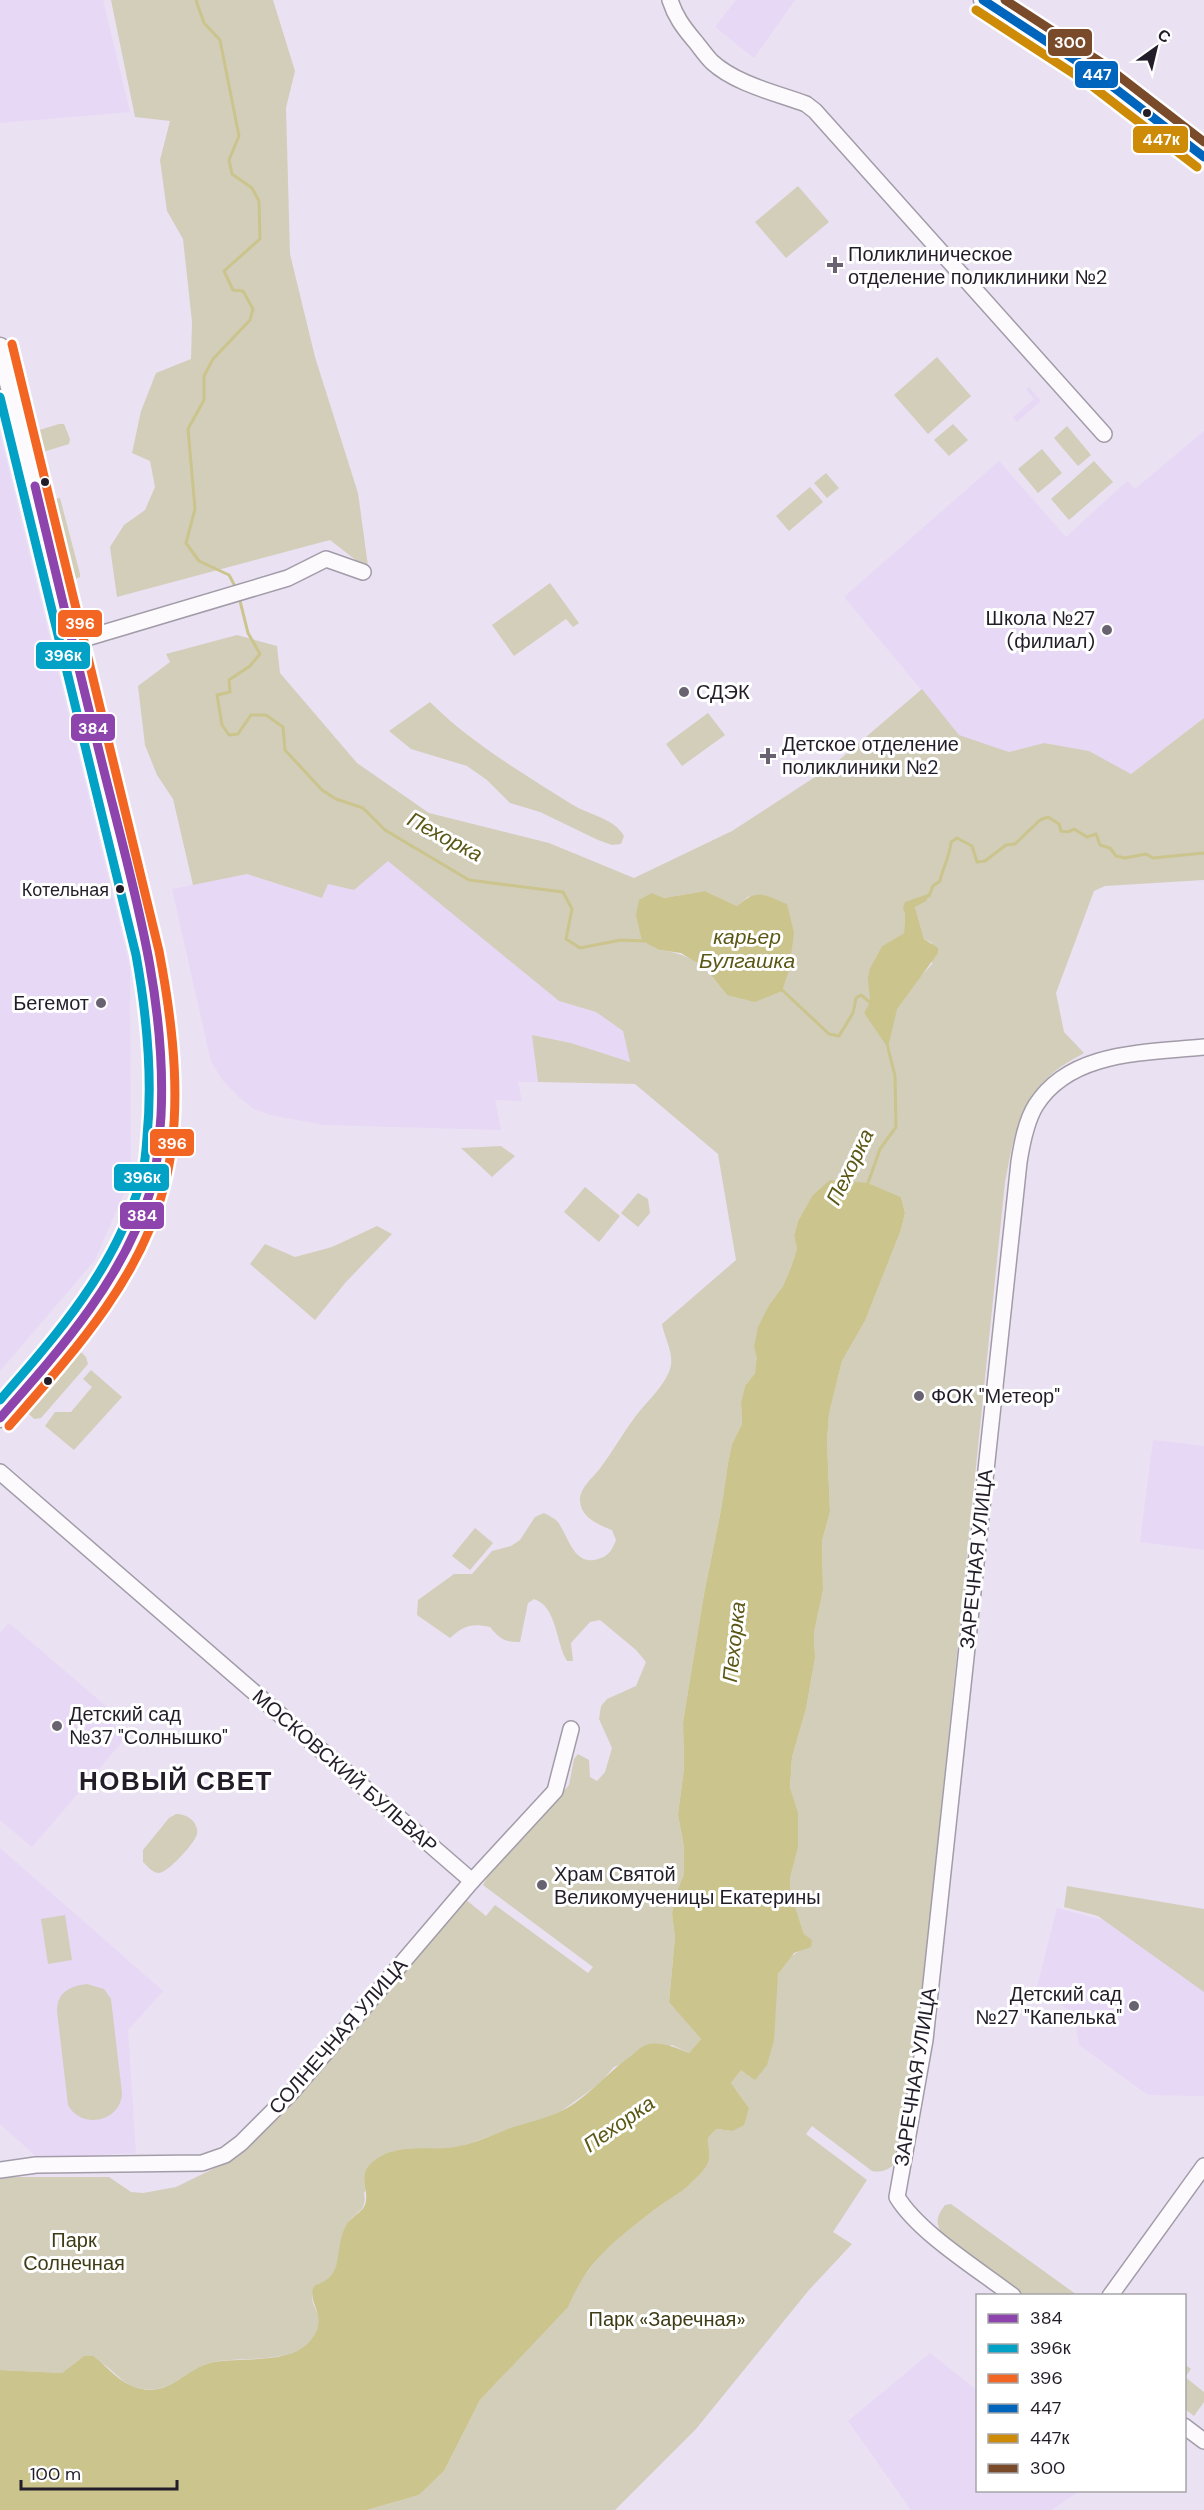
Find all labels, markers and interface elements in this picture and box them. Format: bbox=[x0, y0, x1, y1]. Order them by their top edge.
north arrow bbox=[1126, 18, 1186, 78]
text: С bbox=[1153, 24, 1175, 48]
line badge: 300 bbox=[1047, 28, 1093, 57]
text: 300 bbox=[1054, 32, 1086, 53]
line badge: 447 bbox=[1074, 60, 1119, 89]
text: 447 bbox=[1082, 64, 1112, 85]
unlabelled marker bbox=[1141, 107, 1153, 119]
line badge: 447к bbox=[1132, 125, 1189, 154]
text: 447к bbox=[1142, 129, 1181, 150]
place label: Поликлиническое отделение поликлиники №2 bbox=[848, 241, 1107, 290]
marker: Поликлиническое отделение поликлиники №2 bbox=[826, 256, 844, 274]
unlabelled marker bbox=[39, 476, 51, 488]
place label: Школа №27 (филиал) bbox=[986, 605, 1095, 654]
line badge: 396 bbox=[57, 609, 103, 638]
text: 396 bbox=[65, 613, 95, 634]
marker: Школа №27 (филиал) bbox=[1100, 623, 1114, 637]
line badge: 396к bbox=[35, 641, 91, 670]
text: 396к bbox=[44, 645, 83, 666]
place label: СДЭК bbox=[696, 679, 750, 705]
marker: СДЭК bbox=[677, 685, 691, 699]
line badge: 384 bbox=[70, 713, 116, 742]
text: 384 bbox=[78, 718, 108, 739]
place label: Детское отделение поликлиники №2 bbox=[782, 731, 959, 780]
marker: Детское отделение поликлиники №2 bbox=[759, 747, 777, 765]
water label: Пехорка bbox=[403, 806, 487, 868]
place label: Котельная bbox=[22, 878, 109, 902]
marker: Котельная bbox=[114, 883, 126, 895]
water label: карьер Булгашка bbox=[699, 923, 795, 975]
place label: Бегемот bbox=[13, 990, 89, 1016]
marker: Бегемот bbox=[94, 996, 108, 1010]
water label: Пехорка bbox=[820, 1124, 880, 1210]
line badge: 396 bbox=[149, 1128, 195, 1157]
text: 396 bbox=[157, 1133, 187, 1154]
line badge: 396к bbox=[113, 1163, 170, 1192]
text: 396к bbox=[123, 1167, 162, 1188]
line badge: 384 bbox=[119, 1201, 165, 1230]
text: 384 bbox=[127, 1205, 157, 1226]
unlabelled marker bbox=[42, 1375, 54, 1387]
place label: ФОК "Метеор" bbox=[931, 1383, 1060, 1409]
marker: ФОК "Метеор" bbox=[912, 1389, 926, 1403]
street label: ЗАРЕЧНАЯ УЛИЦА bbox=[954, 1467, 998, 1650]
water label: Пехорка bbox=[716, 1600, 752, 1684]
street label: МОСКОВСКИЙ БУЛЬВАР bbox=[247, 1684, 443, 1858]
place label: Детский сад №37 "Солнышко" bbox=[69, 1701, 228, 1750]
marker: Детский сад №37 "Солнышко" bbox=[50, 1719, 64, 1733]
district label: НОВЫЙ СВЕТ bbox=[79, 1764, 273, 1798]
place label: Храм Святой Великомученицы Екатерины bbox=[554, 1861, 821, 1910]
marker: Храм Святой Великомученицы Екатерины bbox=[535, 1878, 549, 1892]
street label: СОЛНЕЧНАЯ УЛИЦА bbox=[263, 1952, 413, 2120]
place label: Детский сад №27 "Капелька" bbox=[975, 1981, 1122, 2030]
street label: ЗАРЕЧНАЯ УЛИЦА bbox=[888, 1985, 942, 2168]
marker: Детский сад №27 "Капелька" bbox=[1127, 1999, 1141, 2013]
water label: Пехорка bbox=[578, 2089, 660, 2159]
park label: Парк Солнечная bbox=[23, 2227, 125, 2276]
legend bbox=[976, 2294, 1186, 2492]
park label: Парк «Заречная» bbox=[589, 2306, 745, 2332]
text: 384 bbox=[1030, 2306, 1063, 2330]
text: 396к bbox=[1030, 2336, 1071, 2360]
text: 396 bbox=[1030, 2366, 1063, 2390]
text: 447 bbox=[1030, 2396, 1061, 2420]
text: 447к bbox=[1030, 2426, 1069, 2450]
scale bar bbox=[21, 2453, 177, 2491]
text: 300 bbox=[1030, 2456, 1065, 2480]
text: 100 m bbox=[30, 2462, 81, 2486]

